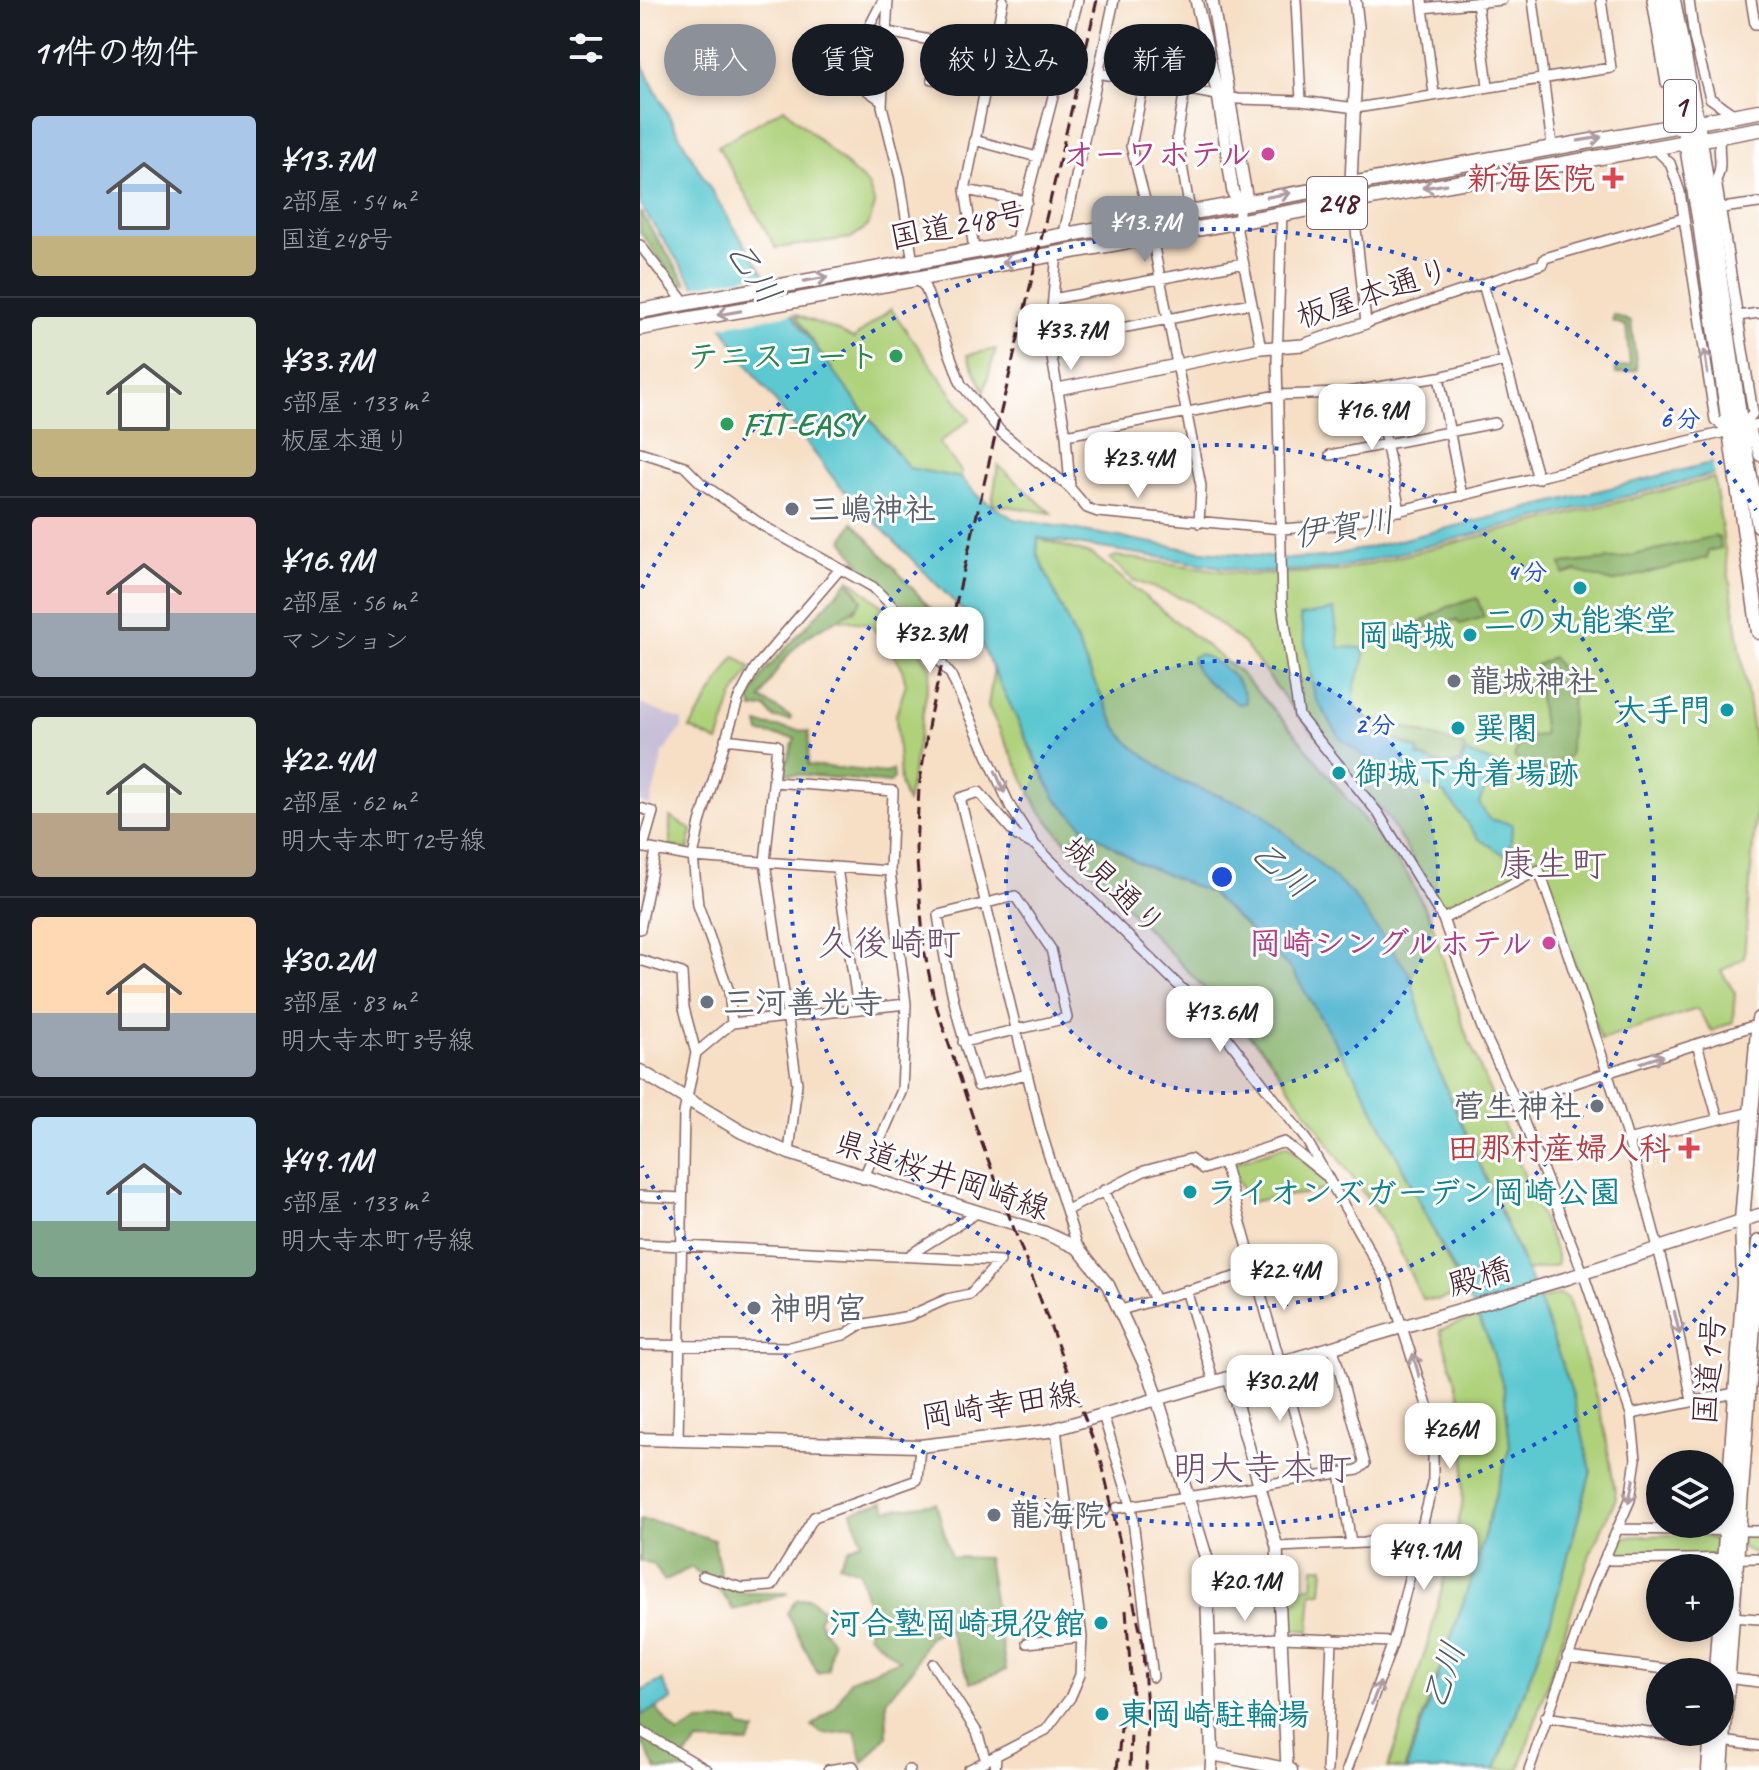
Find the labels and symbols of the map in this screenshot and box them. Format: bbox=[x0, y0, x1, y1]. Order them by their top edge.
road number: 1 bbox=[1664, 80, 1696, 132]
one-way arrow bbox=[1576, 131, 1602, 146]
place label: オーワホテル bbox=[1062, 134, 1252, 175]
marker: オーワホテル bbox=[1259, 145, 1277, 163]
place label: 新海医院 bbox=[1467, 158, 1595, 199]
marker: 新海医院 bbox=[1602, 167, 1624, 189]
road number: 248 bbox=[1307, 177, 1367, 229]
one-way arrow bbox=[1422, 180, 1447, 195]
one-way arrow bbox=[1266, 187, 1291, 202]
street label: 国道248号 bbox=[886, 192, 1030, 258]
pin: ¥13.7M bbox=[1080, 196, 1210, 264]
water label: 乙川 bbox=[717, 232, 791, 312]
street label: 板屋本通り bbox=[1291, 249, 1455, 337]
one-way arrow bbox=[1000, 254, 1026, 269]
one-way arrow bbox=[803, 271, 828, 286]
pin: ¥33.7M bbox=[1006, 304, 1136, 372]
one-way arrow bbox=[717, 306, 743, 321]
place label: テニスコート bbox=[687, 336, 880, 377]
marker: テニスコート bbox=[887, 347, 905, 365]
one-way arrow bbox=[1698, 350, 1713, 375]
pin: ¥16.9M bbox=[1307, 384, 1437, 452]
place label: FIT-EASY bbox=[743, 404, 867, 445]
text: 6 分 bbox=[1659, 404, 1701, 434]
marker: FIT-EASY bbox=[718, 415, 736, 433]
pin: ¥23.4M bbox=[1073, 432, 1203, 500]
place label: 三嶋神社 bbox=[808, 489, 936, 530]
water label: 伊賀川 bbox=[1290, 498, 1398, 556]
marker: 三嶋神社 bbox=[783, 500, 801, 518]
text: 4 分 bbox=[1507, 557, 1547, 587]
marker: 二の丸能楽堂 bbox=[1571, 579, 1589, 597]
place label: 二の丸能楽堂 bbox=[1484, 600, 1676, 641]
pin: ¥32.3M bbox=[865, 607, 995, 675]
place label: 岡崎城 bbox=[1358, 615, 1454, 656]
marker: 岡崎城 bbox=[1461, 626, 1479, 644]
place label: 龍城神社 bbox=[1470, 661, 1598, 702]
marker: 龍城神社 bbox=[1445, 672, 1463, 690]
place label: 大手門 bbox=[1615, 690, 1711, 731]
marker: 大手門 bbox=[1718, 701, 1736, 719]
place label: 巽閣 bbox=[1474, 708, 1538, 749]
text: 2 分 bbox=[1355, 710, 1395, 740]
marker: 巽閣 bbox=[1449, 719, 1467, 737]
place label: 御城下舟着場跡 bbox=[1355, 753, 1579, 794]
marker: 御城下舟着場跡 bbox=[1330, 764, 1348, 782]
one-way arrow bbox=[993, 769, 1008, 794]
street label: 城見通り bbox=[1054, 827, 1174, 945]
water label: 乙川 bbox=[1242, 830, 1322, 908]
district label: 康生町 bbox=[1499, 841, 1607, 887]
centre of rings bbox=[1208, 863, 1236, 891]
district label: 久後崎町 bbox=[817, 920, 961, 966]
place label: 岡崎シングルホテル bbox=[1249, 923, 1533, 964]
marker: 岡崎シングルホテル bbox=[1540, 934, 1558, 952]
place label: 三河善光寺 bbox=[723, 982, 883, 1023]
pin: ¥13.6M bbox=[1155, 986, 1285, 1054]
marker: 三河善光寺 bbox=[698, 993, 716, 1011]
one-way arrow bbox=[1638, 1051, 1664, 1066]
place label: 菅生神社 bbox=[1453, 1086, 1581, 1127]
marker: 菅生神社 bbox=[1588, 1097, 1606, 1115]
street label: 県道桜井岡崎線 bbox=[829, 1121, 1055, 1229]
place label: 田那村産婦人科 bbox=[1447, 1128, 1671, 1169]
marker: 田那村産婦人科 bbox=[1678, 1137, 1700, 1159]
place label: ライオンズガーデン岡崎公園 bbox=[1206, 1172, 1621, 1213]
marker: ライオンズガーデン岡崎公園 bbox=[1181, 1183, 1199, 1201]
pin: ¥22.4M bbox=[1219, 1244, 1349, 1312]
street label: 殿橋 bbox=[1443, 1248, 1515, 1306]
place label: 神明宮 bbox=[770, 1288, 866, 1329]
marker: 神明宮 bbox=[745, 1299, 763, 1317]
one-way arrow bbox=[1670, 1310, 1685, 1336]
street label: 国道1号 bbox=[1684, 1313, 1734, 1427]
one-way arrow bbox=[1408, 1353, 1423, 1379]
pin: ¥30.2M bbox=[1215, 1355, 1345, 1423]
street label: 岡崎幸田線 bbox=[918, 1372, 1082, 1438]
pin: ¥26M bbox=[1403, 1403, 1497, 1471]
district label: 明大寺本町 bbox=[1172, 1445, 1352, 1491]
one-way arrow bbox=[1623, 1478, 1638, 1504]
place label: 龍海院 bbox=[1010, 1495, 1106, 1536]
marker: 龍海院 bbox=[985, 1506, 1003, 1524]
pin: ¥49.1M bbox=[1359, 1524, 1489, 1592]
pin: ¥20.1M bbox=[1180, 1555, 1310, 1623]
place label: 河合塾岡崎現役館 bbox=[829, 1603, 1085, 1644]
marker: 河合塾岡崎現役館 bbox=[1092, 1614, 1110, 1632]
water label: 乙川 bbox=[1411, 1636, 1475, 1714]
one-way arrow bbox=[1370, 1681, 1384, 1706]
place label: 東岡崎駐輪場 bbox=[1118, 1694, 1310, 1735]
marker: 東岡崎駐輪場 bbox=[1093, 1705, 1111, 1723]

